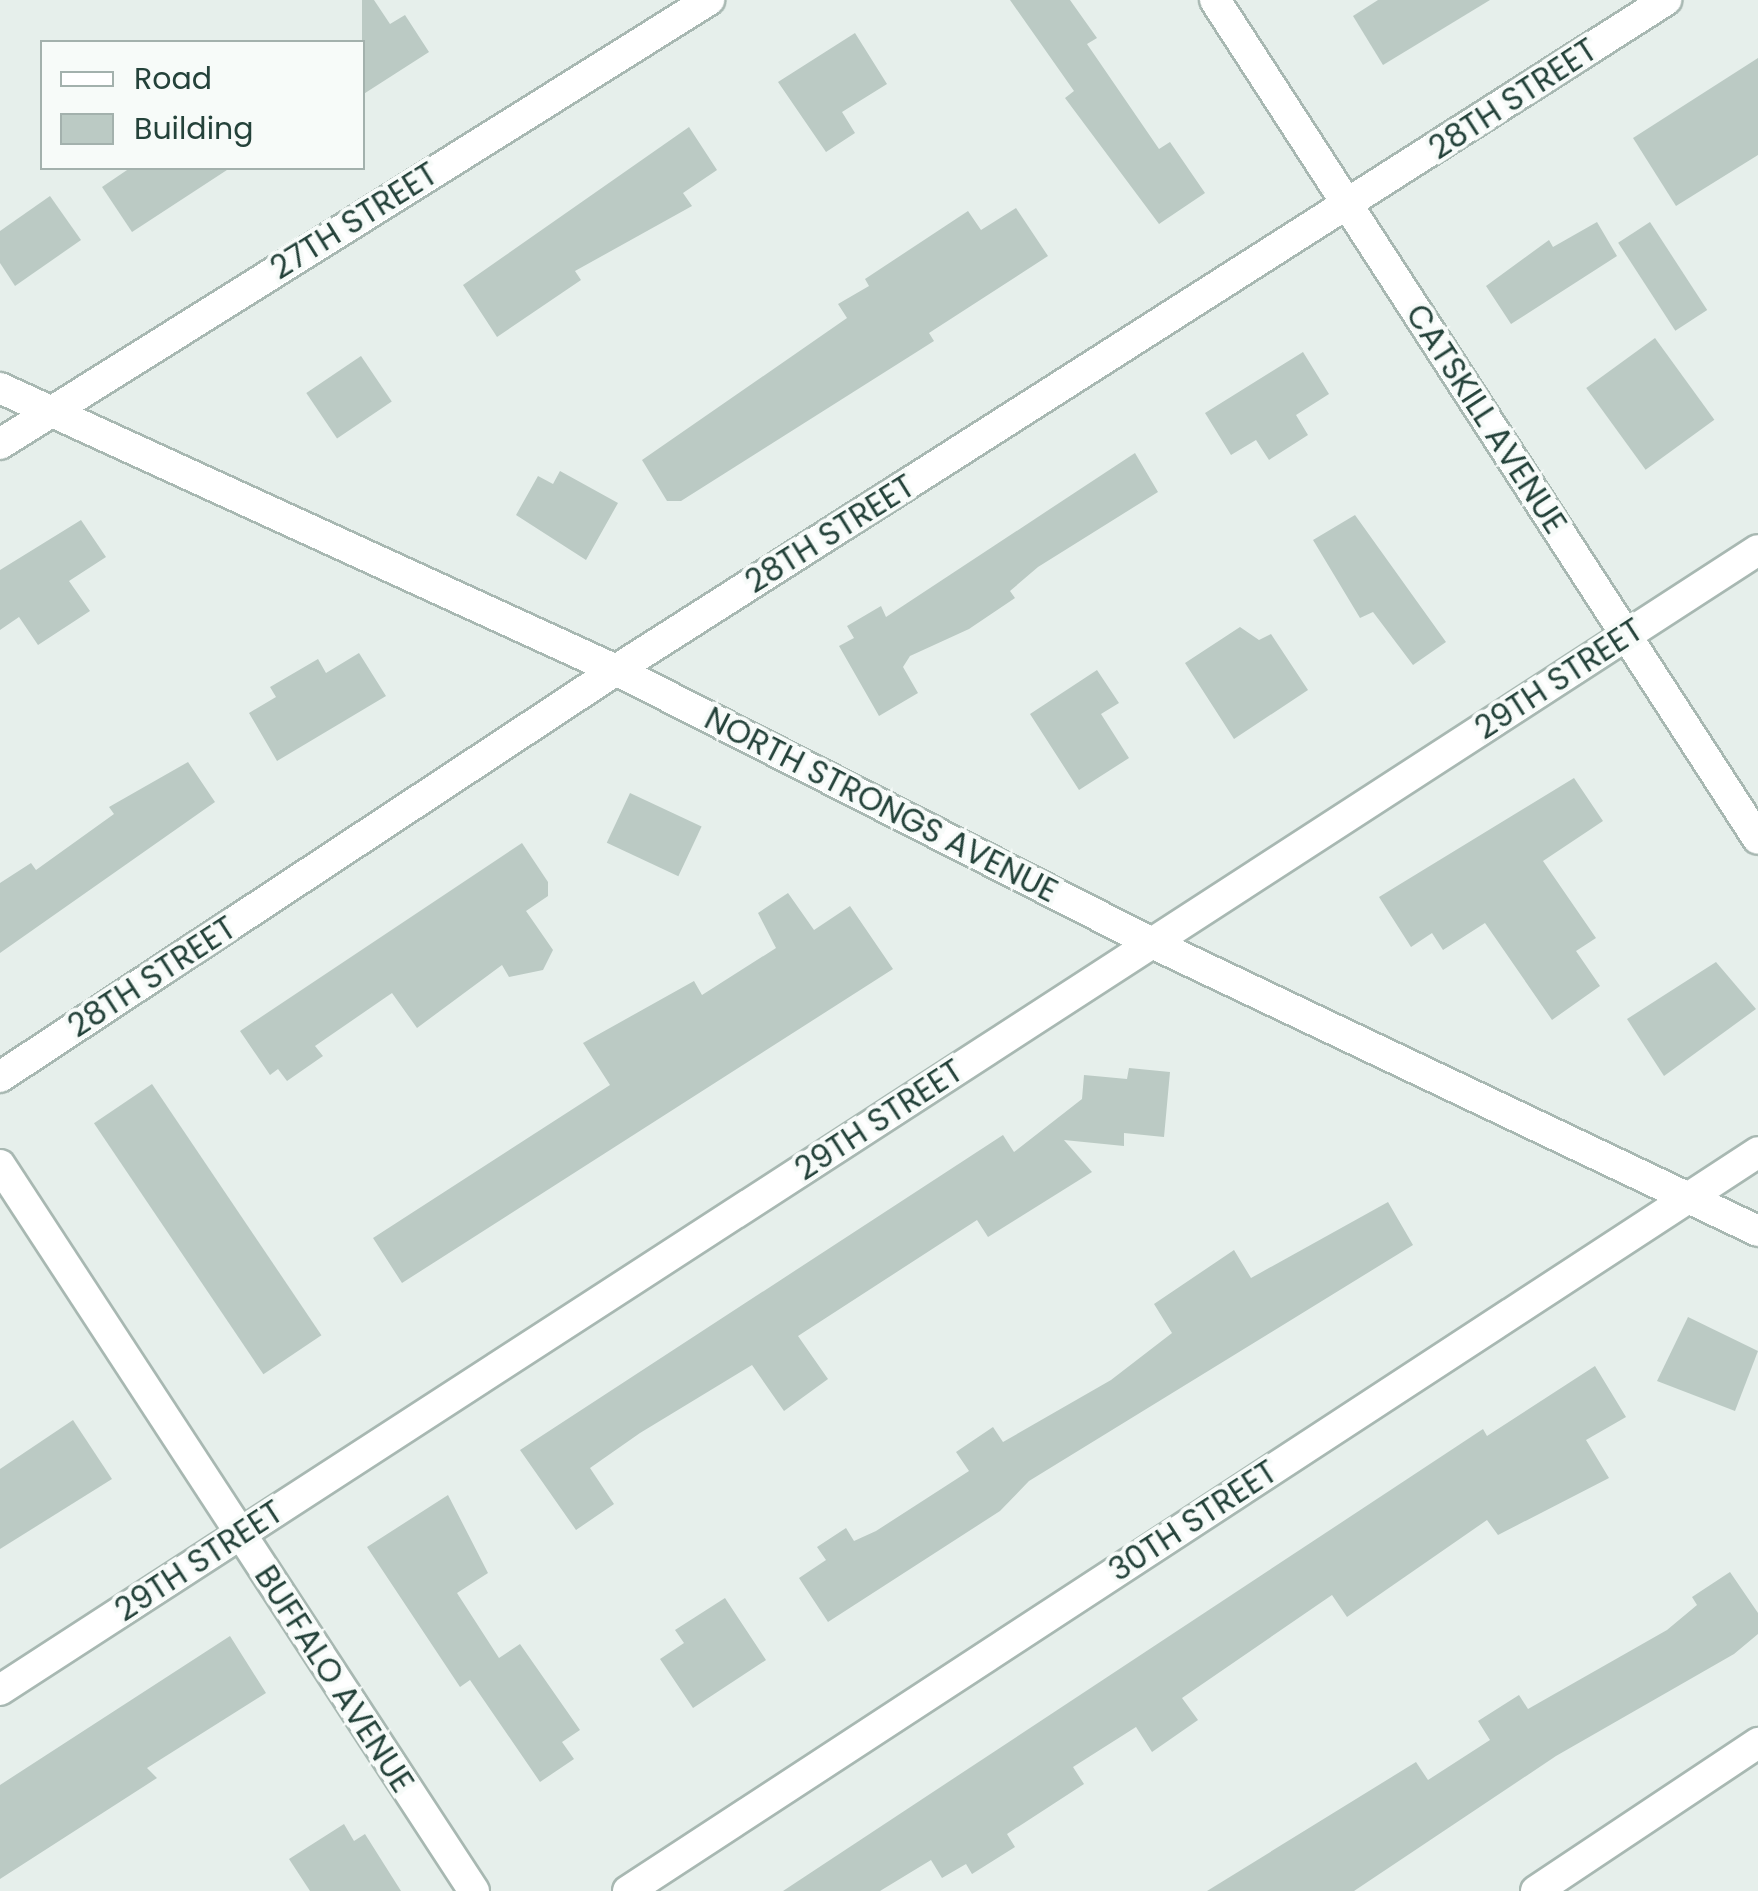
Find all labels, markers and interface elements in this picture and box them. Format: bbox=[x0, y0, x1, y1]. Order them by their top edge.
street label: 28TH STREET bbox=[1422, 31, 1604, 167]
legend bbox=[40, 40, 365, 170]
text: Road bbox=[134, 57, 212, 100]
text: Building bbox=[134, 107, 254, 150]
street label: 27TH STREET bbox=[263, 154, 445, 288]
street label: CATSKILL AVENUE bbox=[1398, 297, 1574, 541]
street label: 28TH STREET bbox=[738, 467, 922, 601]
street label: 29TH STREET bbox=[1468, 611, 1650, 747]
street label: NORTH STRONGS AVENUE bbox=[698, 699, 1064, 911]
street label: 28TH STREET bbox=[61, 909, 243, 1045]
street label: 29TH STREET bbox=[788, 1052, 970, 1188]
street label: 30TH STREET bbox=[1102, 1452, 1284, 1590]
street label: 29TH STREET bbox=[108, 1493, 290, 1629]
street label: BUFFALO AVENUE bbox=[246, 1558, 422, 1800]

